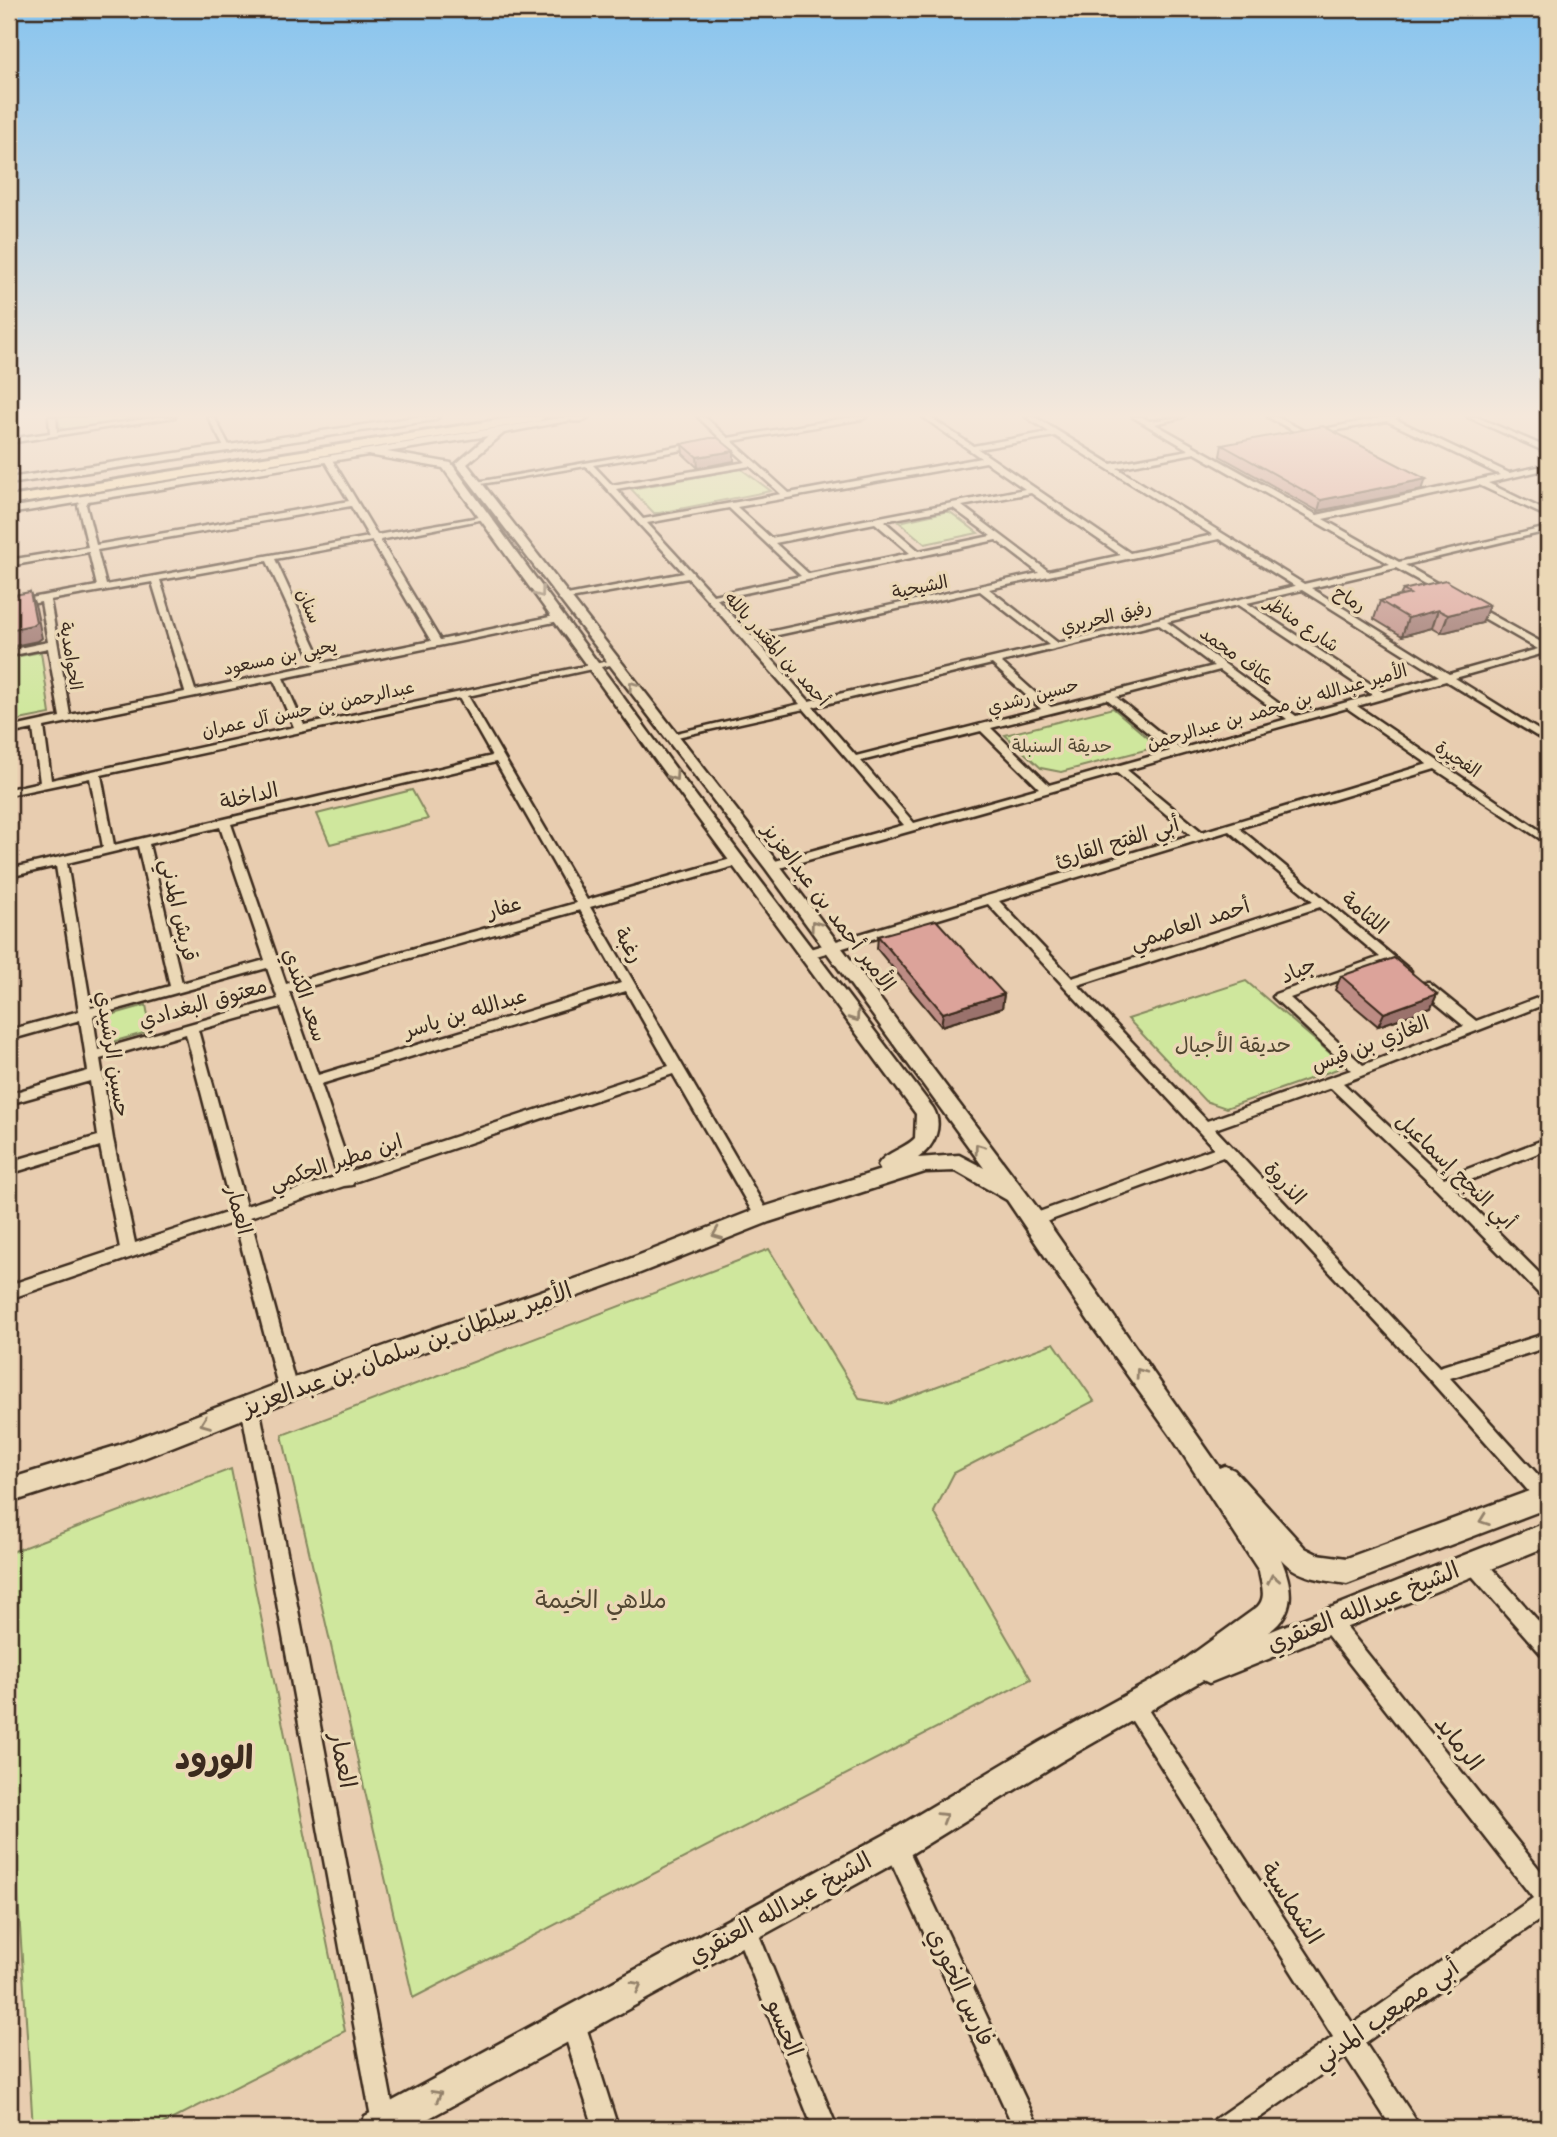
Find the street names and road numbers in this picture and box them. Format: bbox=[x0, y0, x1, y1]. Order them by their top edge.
street label: الشيحية bbox=[890, 568, 950, 604]
street label: رماح bbox=[1329, 579, 1371, 618]
street label: سنان bbox=[292, 584, 328, 627]
street label: أحمد بن المقتدر بالله bbox=[720, 586, 836, 711]
street label: شارع مناظر bbox=[1259, 589, 1344, 657]
street label: رفيق الحريري bbox=[1058, 594, 1154, 640]
street label: الحوامدية bbox=[54, 620, 89, 692]
street label: عكاف محمد bbox=[1196, 620, 1280, 690]
street label: يحيى بن مسعود bbox=[221, 632, 339, 681]
street label: الأمير عبدالله بن محمد بن عبدالرحمن bbox=[1144, 657, 1410, 755]
street label: حسين رشدي bbox=[984, 671, 1082, 721]
street label: عبدالرحمن بن حسن آل عمران bbox=[199, 674, 416, 742]
street label: الفجيرة bbox=[1431, 734, 1486, 782]
street label: الداخلة bbox=[217, 775, 280, 814]
street label: أبي الفتح القارئ bbox=[1051, 809, 1184, 879]
street label: الأمير أحمد بن عبدالعزيز bbox=[756, 815, 903, 997]
street label: قريش المدني bbox=[149, 856, 205, 965]
street label: اللثامة bbox=[1337, 884, 1395, 939]
street label: عفار bbox=[481, 888, 524, 924]
street label: أحمد العاصمي bbox=[1126, 891, 1255, 961]
street label: رغبة bbox=[609, 922, 651, 967]
street label: سعد الكندي bbox=[275, 944, 335, 1046]
street label: جياد bbox=[1275, 949, 1320, 988]
street label: معتوق البغدادي bbox=[135, 970, 271, 1036]
street label: عبدالله بن ياسر bbox=[398, 980, 530, 1045]
street label: حسين الرشيدي bbox=[88, 989, 138, 1119]
street label: الغازي بن قيس bbox=[1307, 1008, 1433, 1080]
street label: أبي النجح إسماعيل bbox=[1386, 1106, 1523, 1239]
street label: ابن مطير الحكمي bbox=[266, 1126, 408, 1201]
street label: الذروة bbox=[1259, 1154, 1313, 1209]
street label: العمار bbox=[221, 1181, 260, 1237]
street label: الأمير سلطان بن سلمان بن عبدالعزيز bbox=[235, 1273, 576, 1423]
street label: الشيخ عبدالله العنقري bbox=[1262, 1553, 1464, 1661]
street label: الرمايد bbox=[1429, 1708, 1492, 1776]
street label: العمار bbox=[324, 1728, 365, 1790]
street label: الشيخ عبدالله العنقري bbox=[682, 1843, 878, 1973]
street label: الشماسية bbox=[1255, 1855, 1331, 1949]
street label: فارس الخوري bbox=[919, 1922, 1003, 2052]
street label: أبي مصعب المدني bbox=[1306, 1951, 1468, 2080]
street label: الحسو bbox=[759, 1993, 812, 2061]

